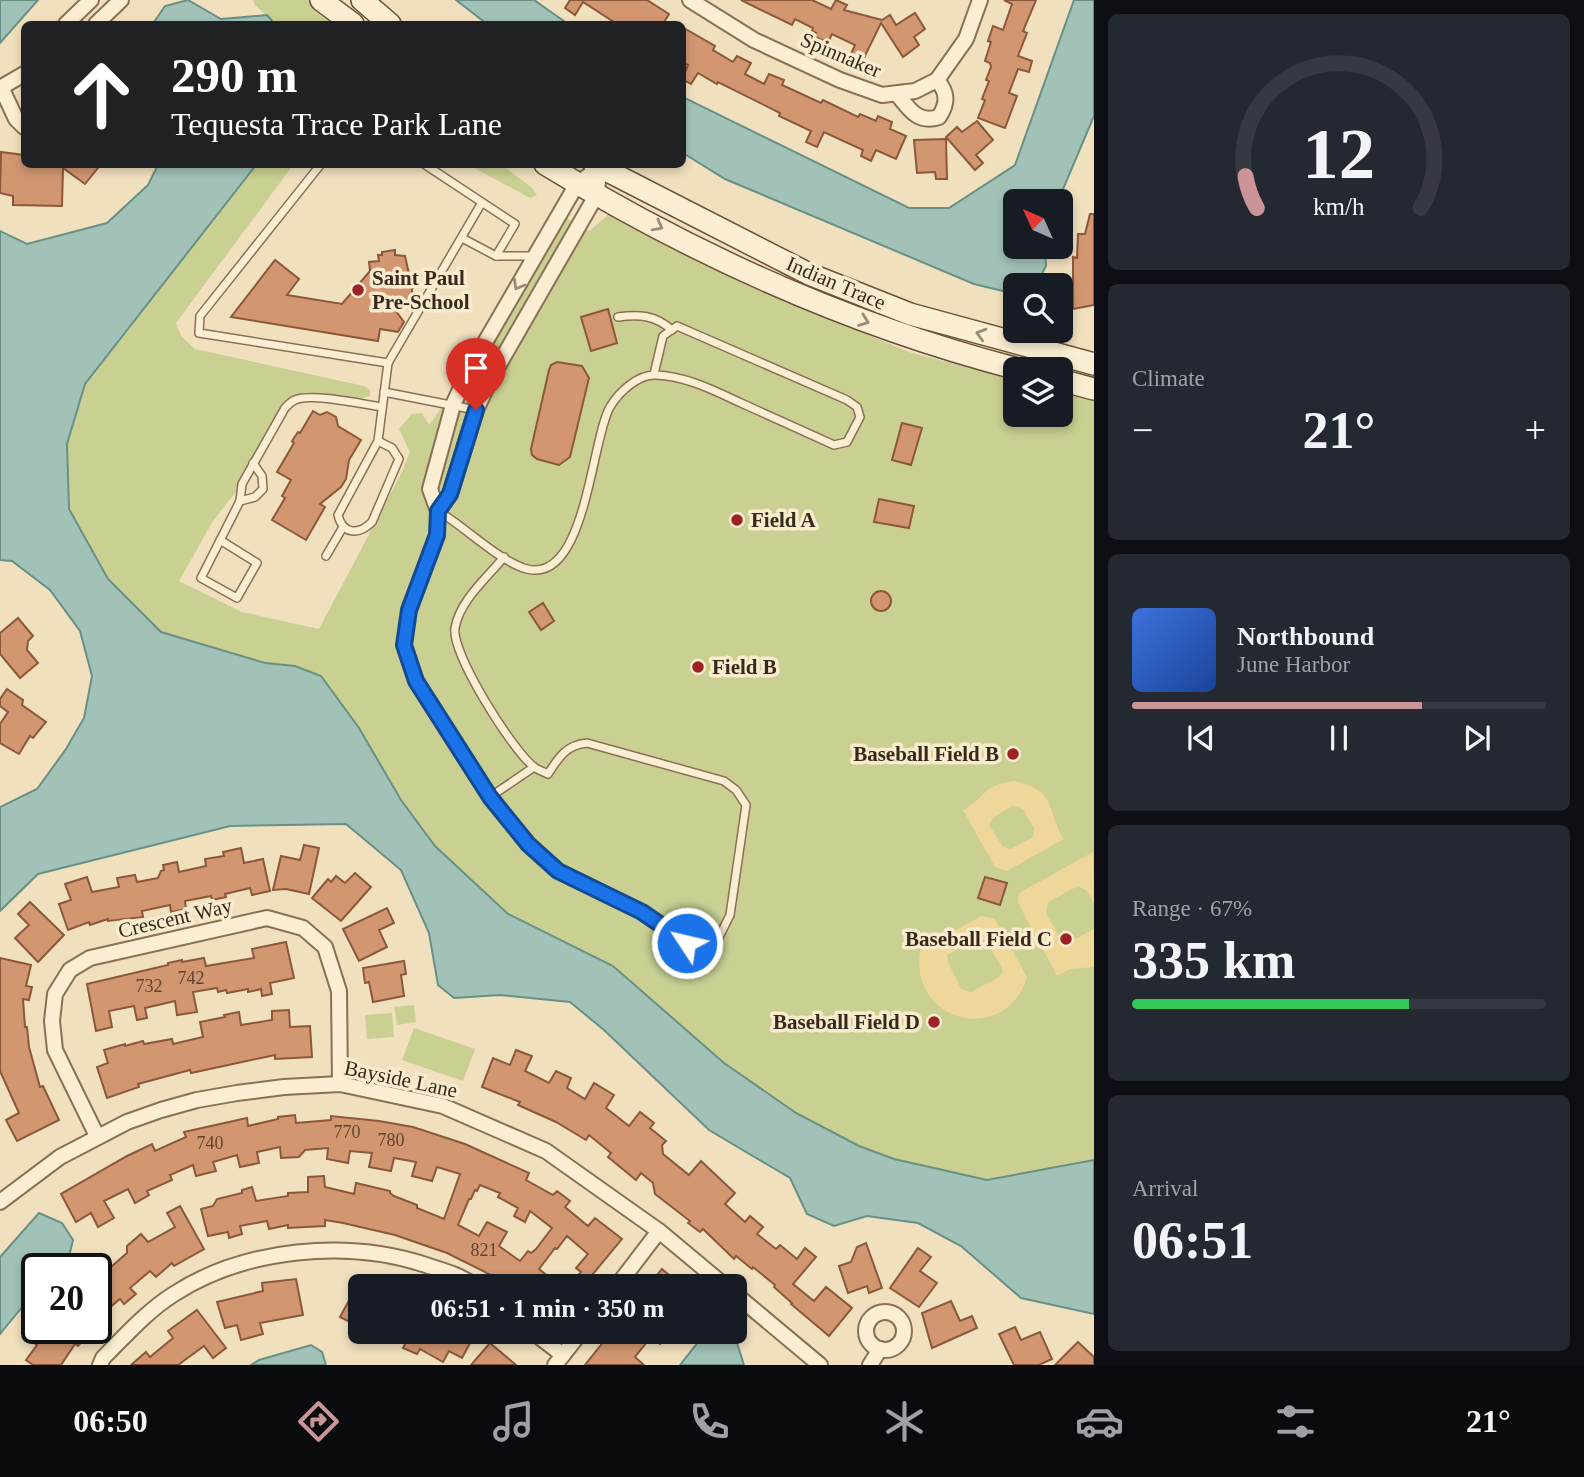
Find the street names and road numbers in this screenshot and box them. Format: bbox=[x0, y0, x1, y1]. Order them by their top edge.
street label: Spinnaker bbox=[797, 27, 885, 83]
street label: Indian Trace bbox=[783, 251, 889, 315]
street label: Crescent Way bbox=[116, 893, 235, 943]
street label: Bayside Lane bbox=[342, 1055, 460, 1103]

